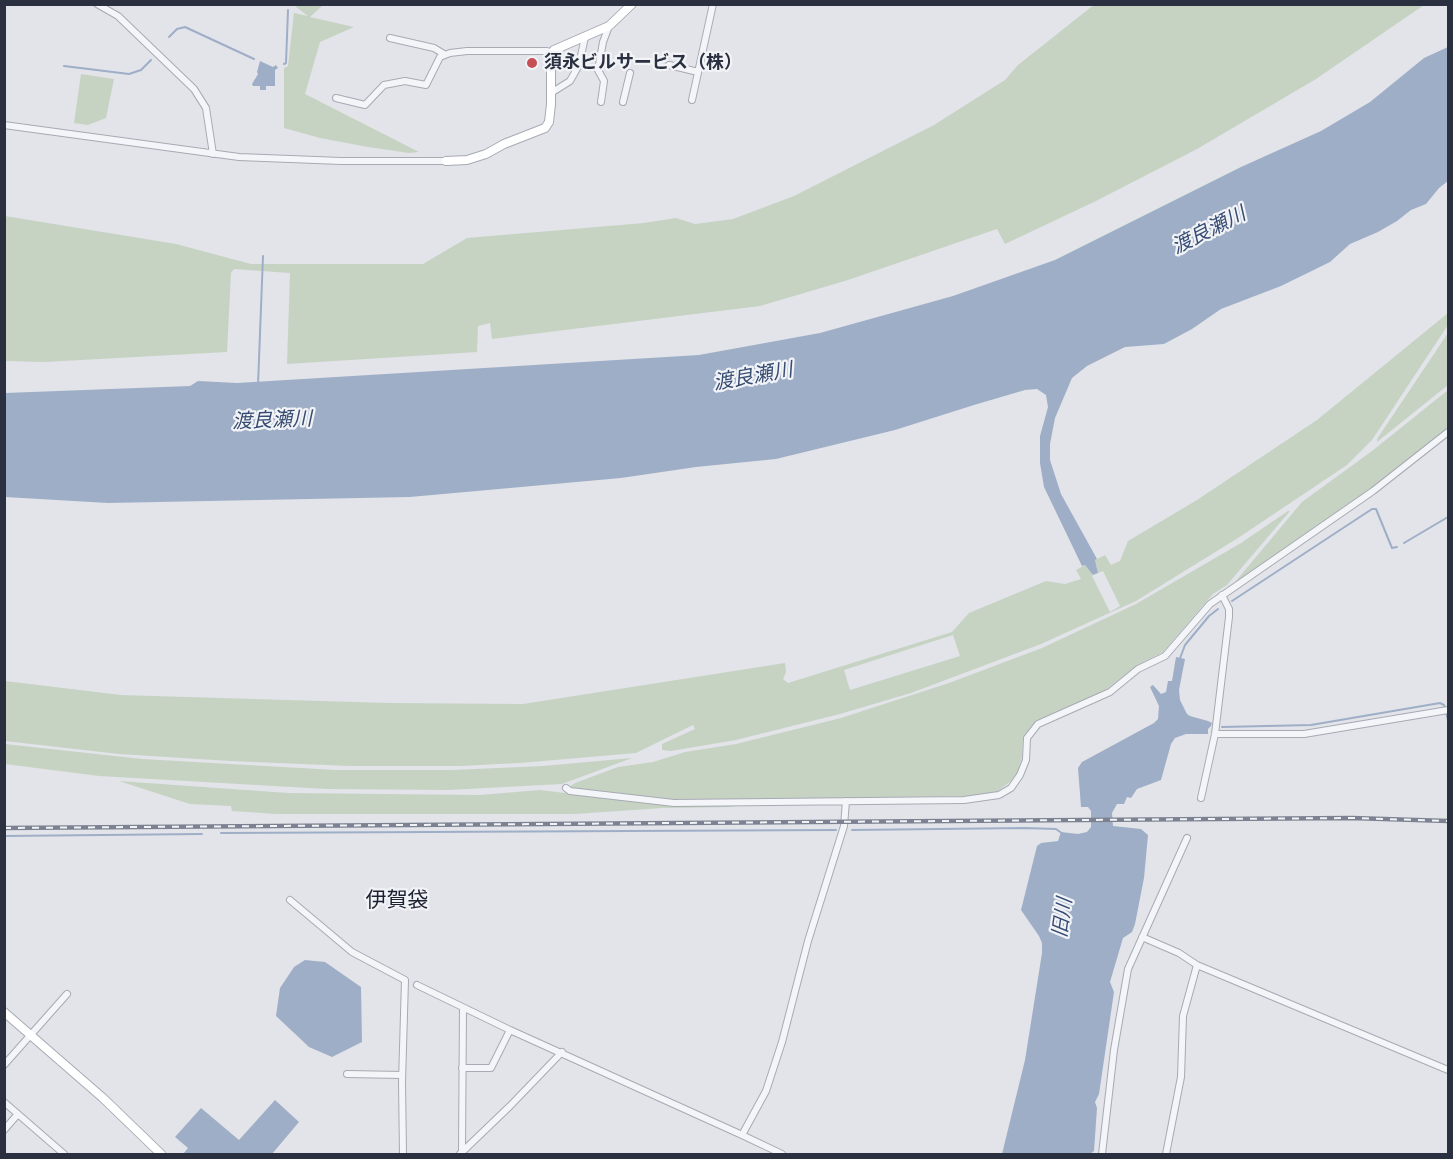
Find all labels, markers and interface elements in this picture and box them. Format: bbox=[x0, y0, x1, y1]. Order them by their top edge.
place label: 須永ビルサービス（株） bbox=[544, 52, 742, 74]
marker: 須永ビルサービス（株） bbox=[525, 56, 539, 70]
water label: 渡良瀬川 bbox=[1168, 202, 1250, 260]
water label: 渡良瀬川 bbox=[712, 358, 794, 396]
water label: 渡良瀬川 bbox=[232, 408, 312, 434]
district label: 伊賀袋 bbox=[366, 888, 428, 914]
water label: 旧川 bbox=[1048, 897, 1078, 939]

